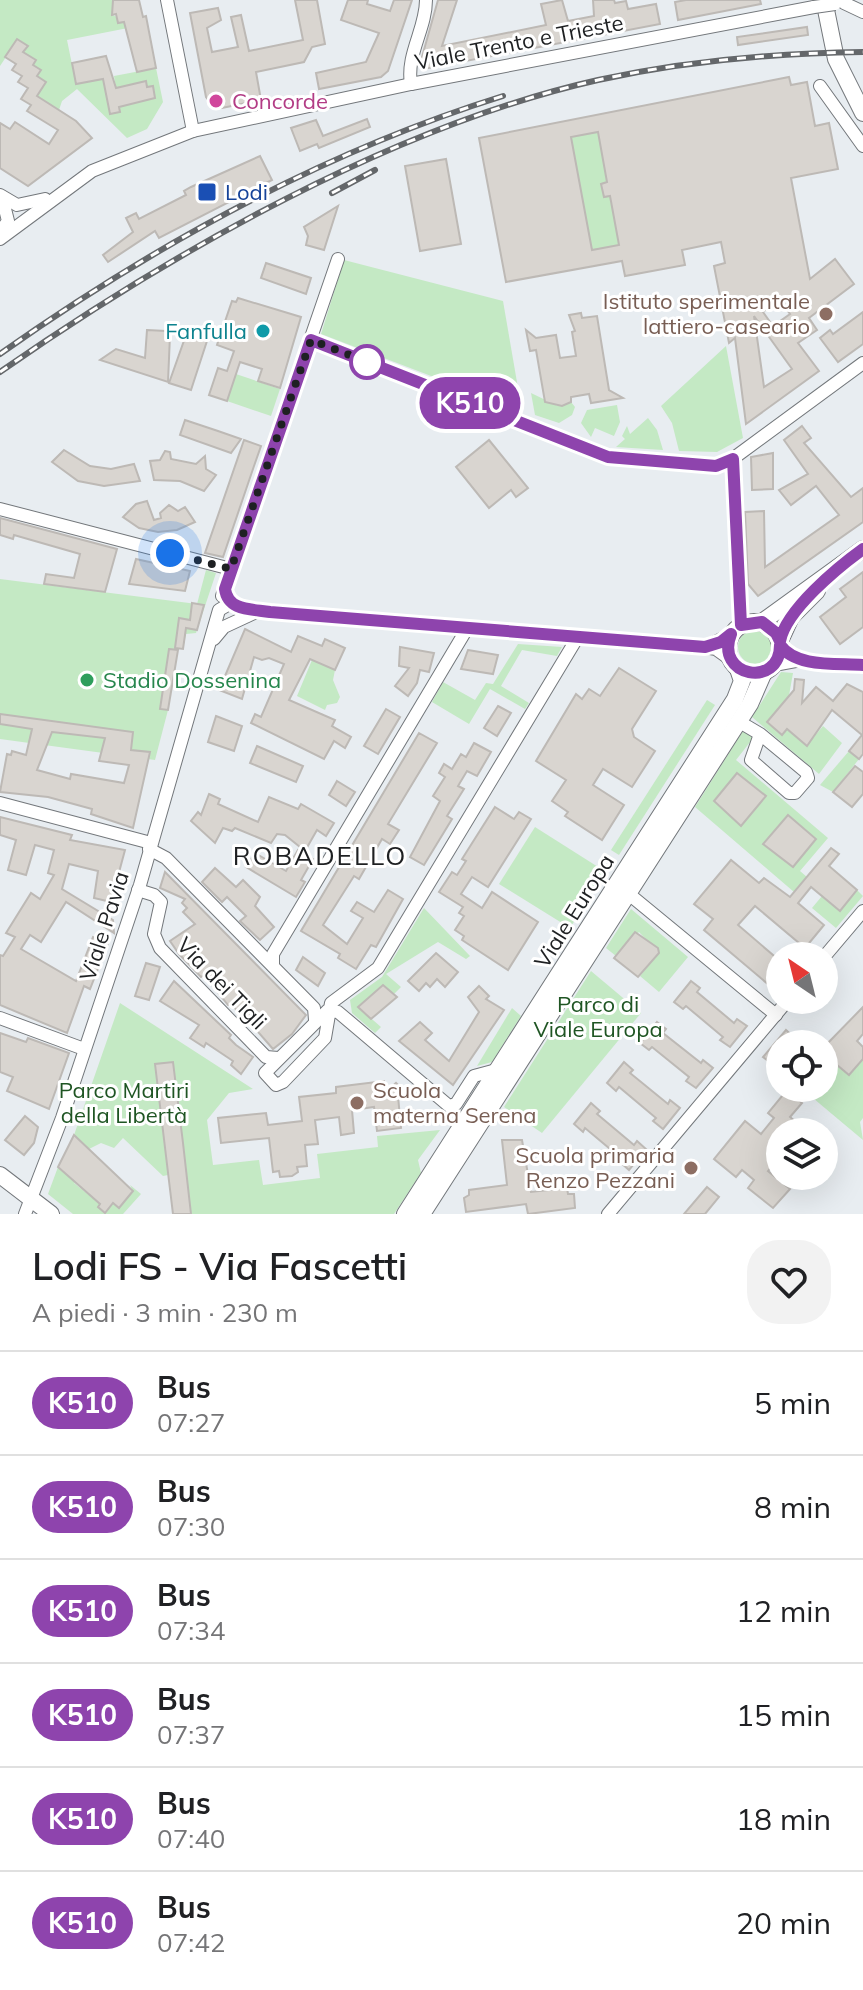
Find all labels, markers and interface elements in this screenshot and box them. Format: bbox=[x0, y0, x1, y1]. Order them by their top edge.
street label: Viale Trento e Trieste bbox=[412, 8, 626, 76]
place label: Concorde bbox=[232, 87, 328, 115]
marker: Concorde bbox=[207, 92, 225, 110]
place label: Lodi bbox=[225, 178, 268, 206]
marker: Lodi bbox=[196, 181, 218, 203]
place label: Istituto sperimentale lattiero-caseario bbox=[603, 287, 810, 340]
marker: Istituto sperimentale lattiero-caseario bbox=[817, 305, 835, 323]
place label: Fanfulla bbox=[165, 317, 247, 345]
marker: Fanfulla bbox=[254, 322, 272, 340]
unlabelled marker bbox=[350, 345, 384, 379]
line badge: K510 bbox=[414, 377, 526, 429]
text: K510 bbox=[435, 385, 505, 420]
your location bbox=[150, 533, 190, 573]
place label: Stadio Dossenina bbox=[103, 666, 281, 694]
marker: Stadio Dossenina bbox=[78, 671, 96, 689]
district label: ROBADELLO bbox=[233, 839, 407, 872]
street label: Viale Europa bbox=[528, 849, 620, 973]
street label: Viale Pavia bbox=[73, 868, 135, 984]
street label: Via dei Tigli bbox=[171, 931, 273, 1035]
north arrow bbox=[766, 942, 838, 1014]
map controls bbox=[766, 942, 838, 1190]
park label: Parco di Viale Europa bbox=[533, 990, 663, 1043]
button: locate bbox=[766, 1030, 838, 1102]
park label: Parco Martiri della Libertà bbox=[59, 1076, 189, 1129]
place label: Scuola materna Serena bbox=[373, 1076, 536, 1129]
marker: Scuola materna Serena bbox=[348, 1094, 366, 1112]
button: layers bbox=[766, 1118, 838, 1190]
place label: Scuola primaria Renzo Pezzani bbox=[516, 1141, 675, 1194]
marker: Scuola primaria Renzo Pezzani bbox=[682, 1159, 700, 1177]
button: heart bbox=[747, 1240, 831, 1324]
text: Lodi FS - Via Fascetti bbox=[32, 1242, 407, 1290]
text: A piedi · 3 min · 230 m bbox=[32, 1296, 298, 1329]
text: Bus bbox=[157, 1368, 211, 1406]
text: 5 min bbox=[754, 1384, 831, 1422]
text: K510 bbox=[48, 1385, 117, 1420]
text: 07:27 bbox=[157, 1406, 225, 1439]
text: Bus bbox=[157, 1472, 211, 1510]
text: 8 min bbox=[754, 1488, 831, 1526]
text: K510 bbox=[48, 1489, 117, 1524]
text: 07:30 bbox=[157, 1510, 225, 1543]
text: Bus bbox=[157, 1576, 211, 1614]
text: 12 min bbox=[736, 1592, 831, 1630]
text: K510 bbox=[48, 1593, 117, 1628]
text: 07:34 bbox=[157, 1614, 225, 1647]
text: Bus bbox=[157, 1680, 211, 1718]
text: 15 min bbox=[736, 1696, 831, 1734]
text: K510 bbox=[48, 1697, 117, 1732]
text: 07:37 bbox=[157, 1718, 225, 1751]
text: Bus bbox=[157, 1784, 211, 1822]
text: 18 min bbox=[736, 1800, 831, 1838]
text: K510 bbox=[48, 1801, 117, 1836]
text: 07:40 bbox=[157, 1822, 225, 1855]
text: Bus bbox=[157, 1888, 211, 1926]
text: 20 min bbox=[736, 1904, 831, 1942]
text: K510 bbox=[48, 1905, 117, 1940]
text: 07:42 bbox=[157, 1926, 225, 1959]

